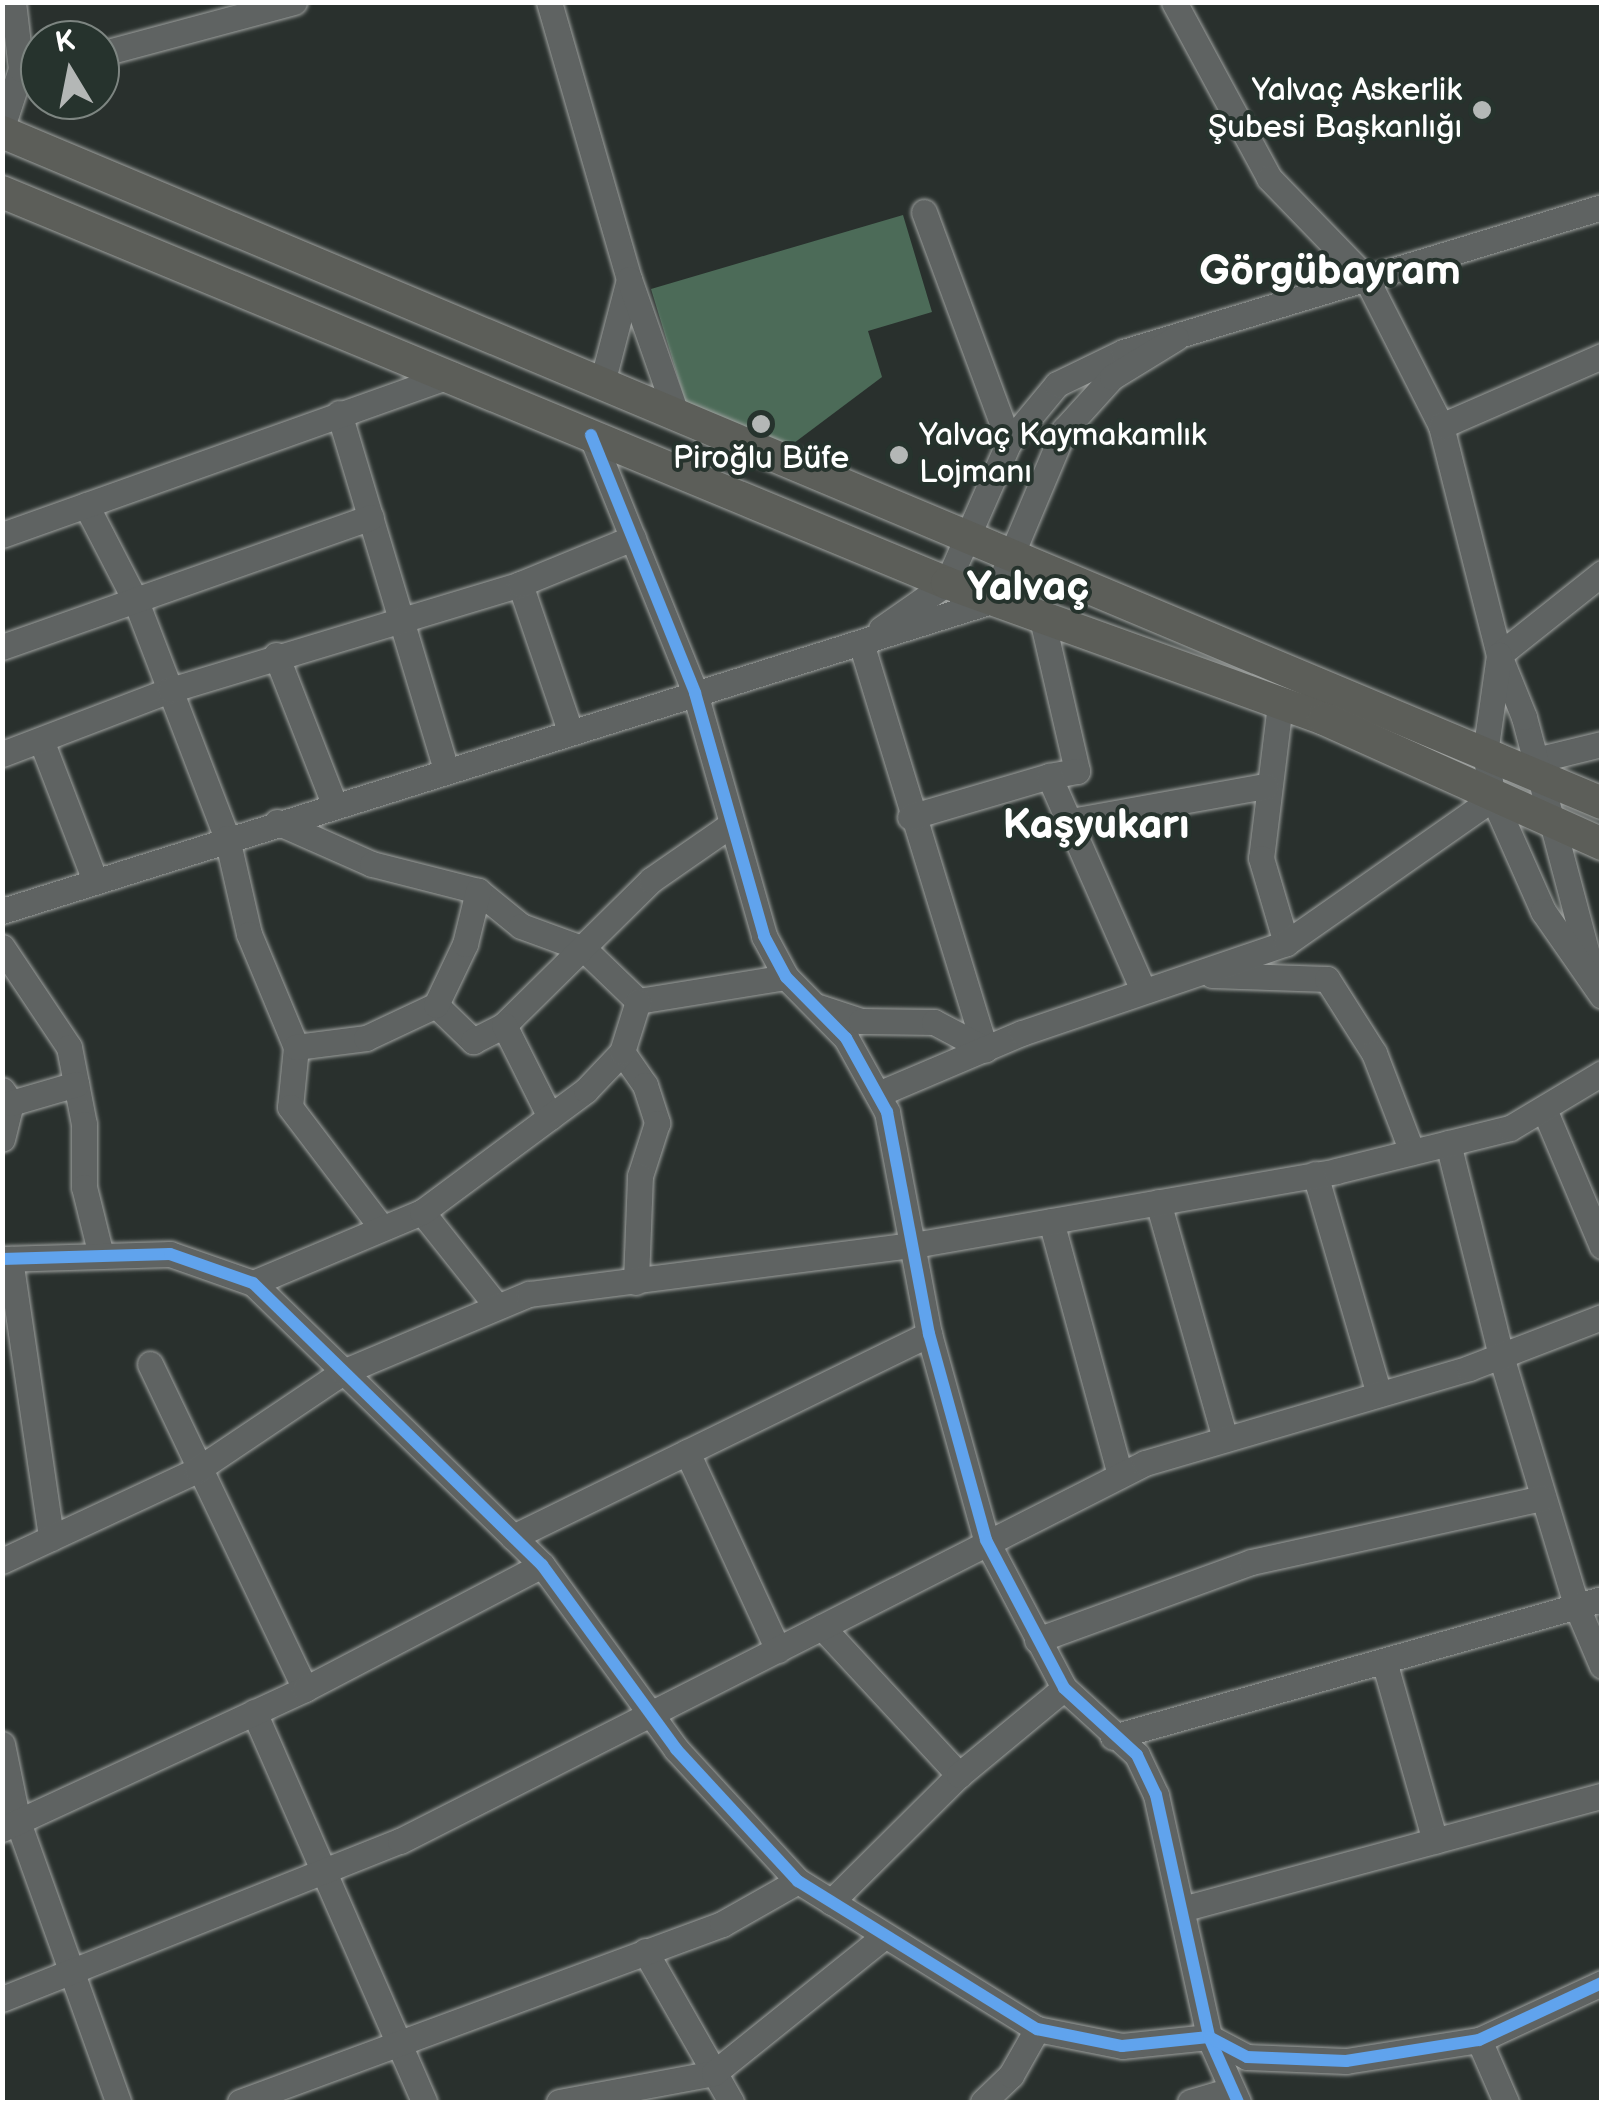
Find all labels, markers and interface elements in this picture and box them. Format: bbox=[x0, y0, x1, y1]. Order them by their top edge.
north arrow bbox=[20, 20, 120, 120]
text: K bbox=[53, 24, 77, 60]
place label: Yalvaç Askerlik Şubesi Başkanlığı bbox=[1208, 73, 1462, 148]
marker: Yalvaç Askerlik Şubesi Başkanlığı bbox=[1471, 99, 1493, 121]
district label: Görgübayram bbox=[1199, 247, 1461, 297]
marker: Piroğlu Büfe bbox=[750, 413, 772, 435]
place label: Yalvaç Kaymakamlık Lojmanı bbox=[919, 418, 1207, 493]
place label: Piroğlu Büfe bbox=[673, 440, 849, 478]
marker: Yalvaç Kaymakamlık Lojmanı bbox=[888, 444, 910, 466]
district label: Yalvaç bbox=[967, 563, 1089, 613]
district label: Kaşyukarı bbox=[1003, 801, 1189, 851]

